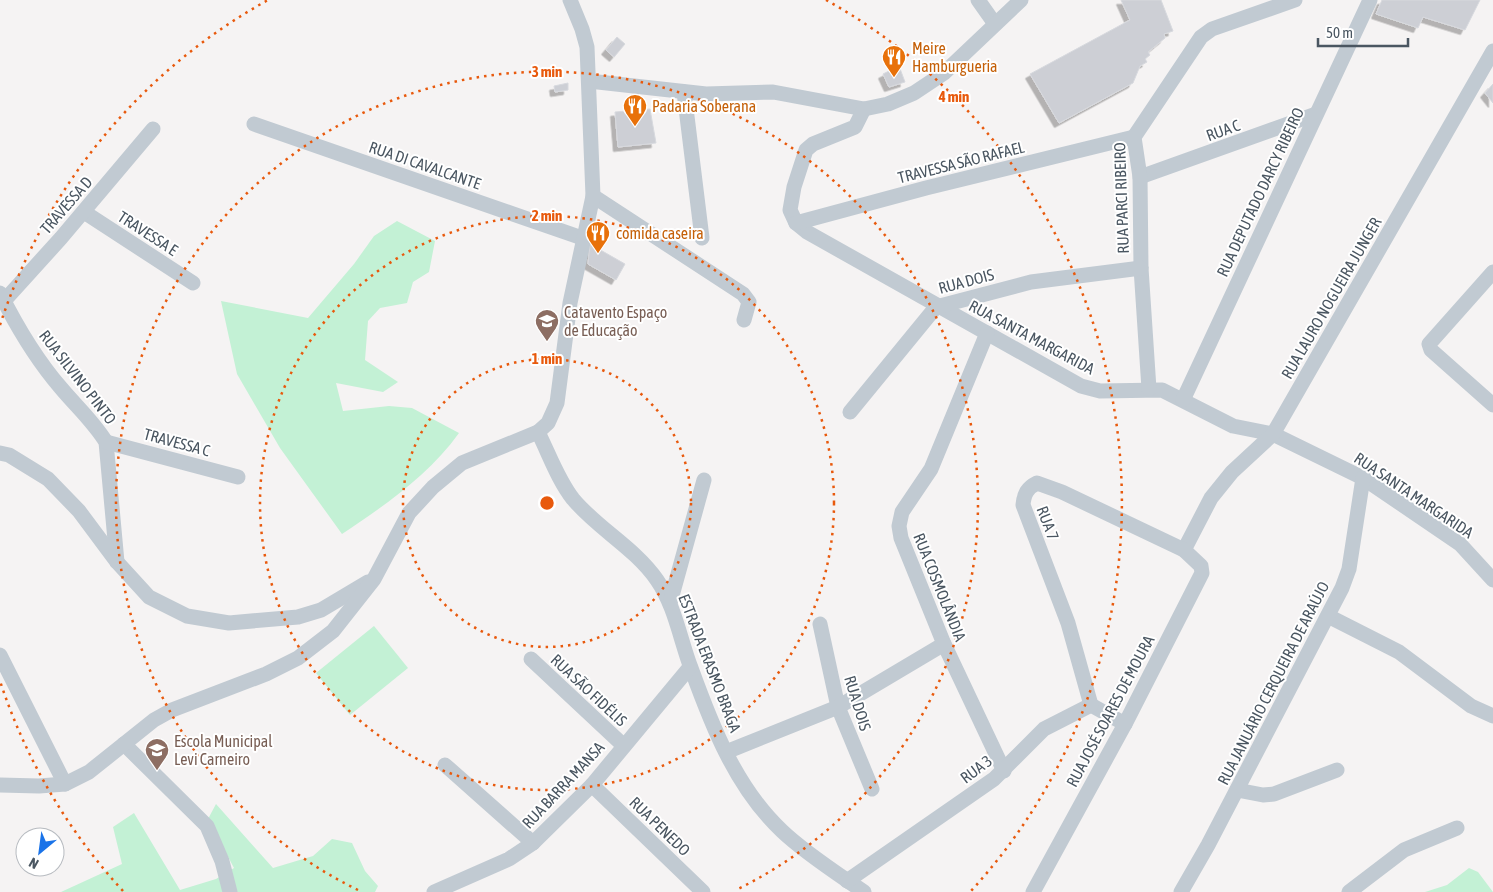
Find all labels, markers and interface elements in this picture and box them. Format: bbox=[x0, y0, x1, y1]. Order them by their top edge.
scale bar bbox=[1318, 15, 1408, 47]
text: 50 m bbox=[1326, 24, 1353, 41]
place label: Meire Hamburgueria bbox=[912, 39, 998, 76]
restaurant icon: Meire Hamburgueria bbox=[881, 44, 907, 78]
text: 3 min bbox=[532, 63, 562, 80]
text: 4 min bbox=[938, 88, 969, 105]
restaurant icon: Padaria Soberana bbox=[622, 93, 648, 127]
place label: Padaria Soberana bbox=[652, 97, 756, 115]
street label: RUA DEPUTADO DARCY RIBEIRO bbox=[1213, 105, 1307, 279]
street label: RUA C bbox=[1204, 116, 1242, 144]
street label: RUA DI CAVALCANTE bbox=[367, 137, 483, 193]
street label: TRAVESSA SÃO RAFAEL bbox=[896, 137, 1027, 186]
street label: RUA PARCI RIBEIRO bbox=[1110, 142, 1132, 254]
street label: TRAVESSA D bbox=[36, 173, 96, 237]
street label: TRAVESSA E bbox=[115, 207, 181, 259]
text: 2 min bbox=[532, 207, 562, 224]
street label: RUA LAURO NOGUEIRA JUNGER bbox=[1277, 214, 1385, 382]
restaurant icon: comida caseira bbox=[585, 220, 611, 254]
place label: comida caseira bbox=[616, 224, 704, 242]
street label: RUA DOIS bbox=[936, 265, 996, 297]
street label: RUA SANTA MARGARIDA bbox=[966, 296, 1098, 378]
place label: Catavento Espaço de Educação bbox=[564, 303, 667, 340]
school or university icon: Catavento Espaço de Educação bbox=[534, 308, 560, 342]
street label: RUA SILVINO PINTO bbox=[36, 327, 120, 427]
text: 1 min bbox=[532, 350, 562, 367]
street label: TRAVESSA C bbox=[142, 425, 212, 459]
street label: RUA SANTA MARGARIDA bbox=[1351, 449, 1477, 542]
centre of rings bbox=[538, 494, 556, 512]
street label: RUA 7 bbox=[1033, 503, 1063, 543]
street label: RUA COSMOLÂNDIA bbox=[910, 530, 970, 644]
street label: RUA JANUÁRIO CERQUEIRA DE ARAÚJO bbox=[1214, 578, 1332, 788]
street label: ESTRADA ERASMO BRAGA bbox=[675, 591, 745, 735]
street label: RUA JOSÉ SOARES DE MOURA bbox=[1062, 632, 1158, 790]
street label: RUA SÃO FIDÉLIS bbox=[547, 650, 631, 730]
street label: RUA DOIS bbox=[841, 673, 875, 733]
place label: Escola Municipal Levi Carneiro bbox=[174, 732, 273, 768]
school or university icon: Escola Municipal Levi Carneiro bbox=[144, 737, 170, 771]
street label: RUA BARRA MANSA bbox=[518, 738, 608, 832]
street label: RUA 3 bbox=[957, 751, 995, 787]
street label: RUA PENEDO bbox=[626, 793, 694, 859]
north arrow bbox=[15, 827, 65, 877]
text: N bbox=[26, 854, 41, 872]

